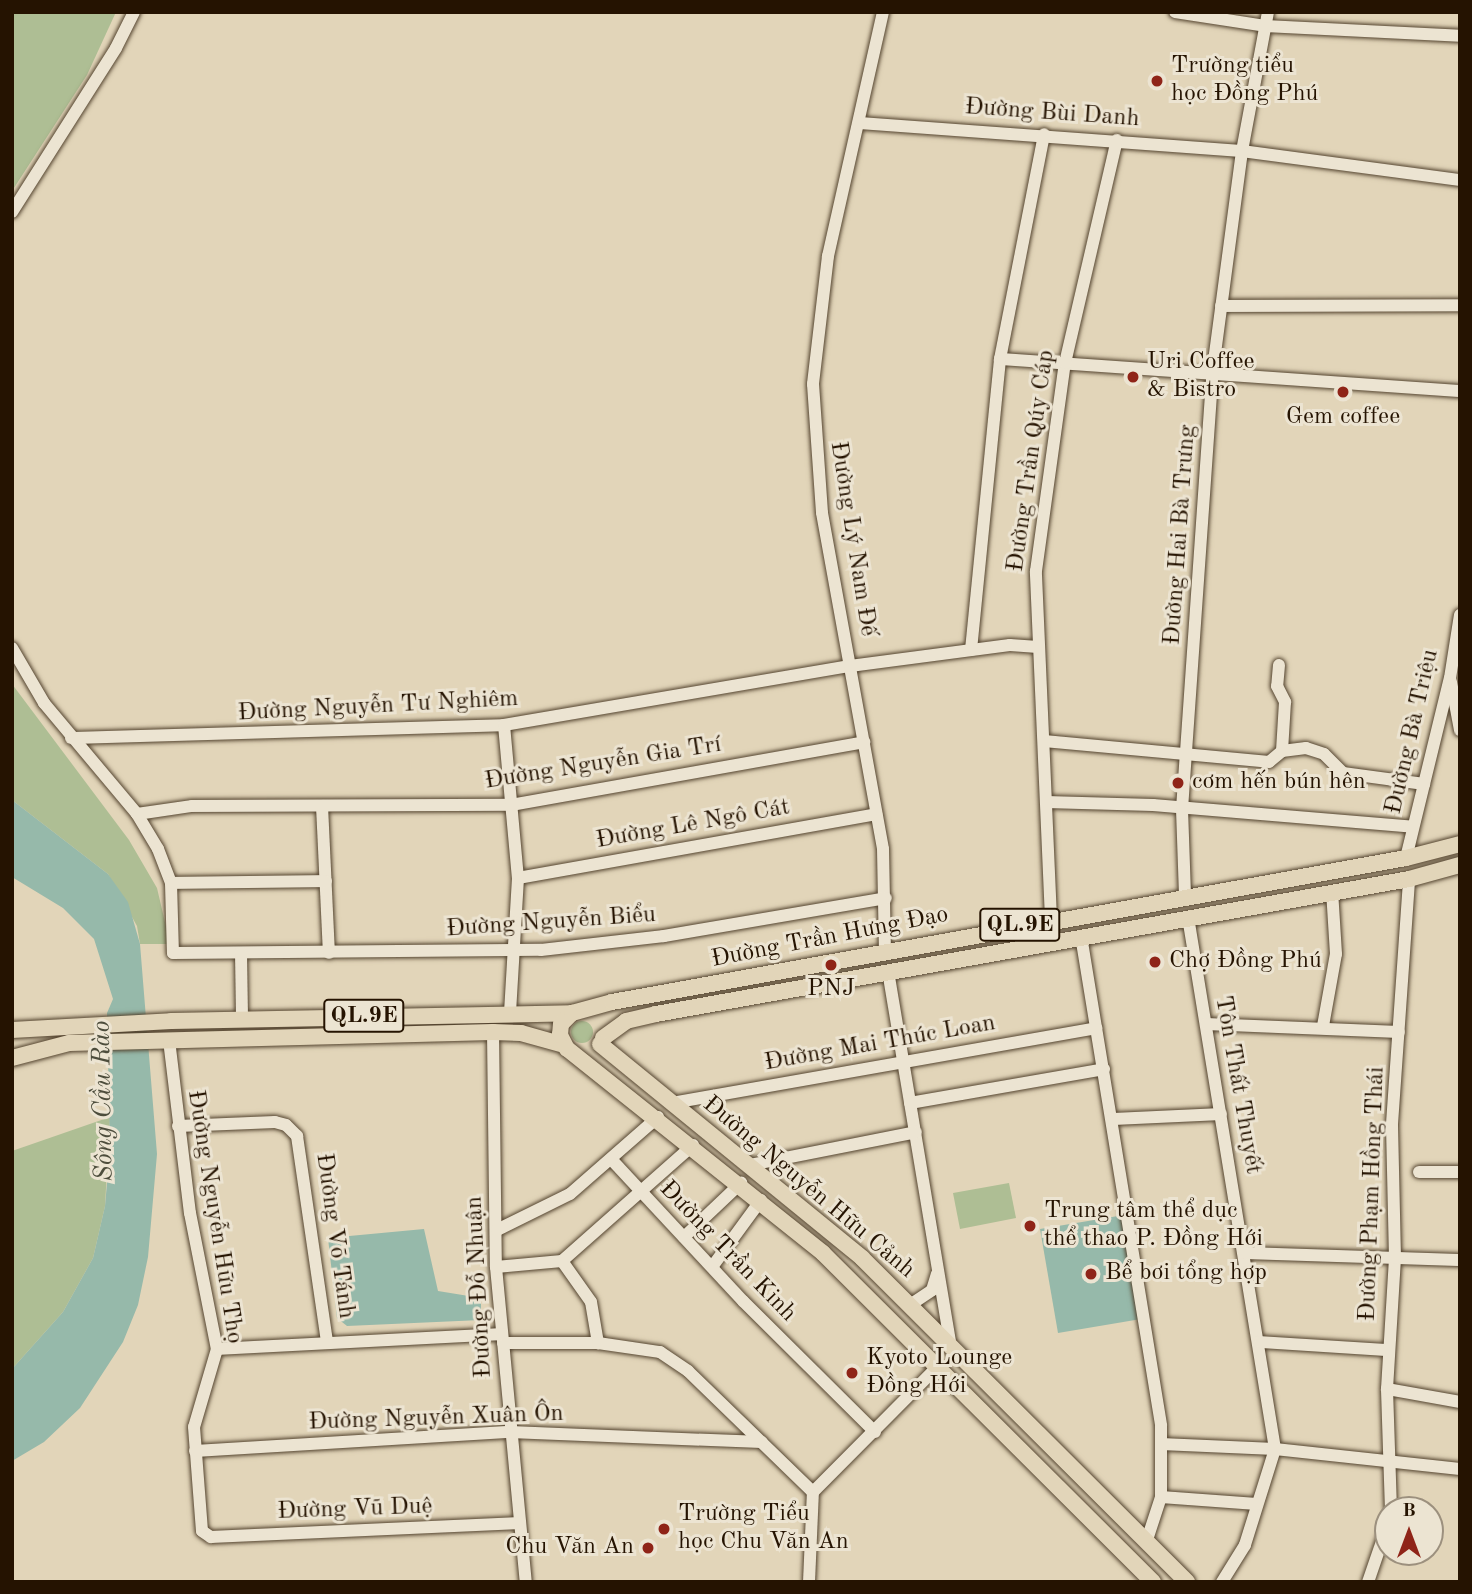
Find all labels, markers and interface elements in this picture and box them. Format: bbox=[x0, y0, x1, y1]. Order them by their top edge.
place label: Trường tiểu học Đồng Phú bbox=[1171, 53, 1318, 109]
marker: Trường tiểu học Đồng Phú bbox=[1149, 73, 1165, 89]
street label: Đường Bùi Danh bbox=[964, 94, 1140, 134]
street label: Đường Trần Qúy Cáp bbox=[1002, 348, 1062, 574]
place label: Uri Coffee & Bistro bbox=[1147, 349, 1255, 405]
marker: Uri Coffee & Bistro bbox=[1125, 369, 1141, 385]
marker: Gem coffee bbox=[1335, 384, 1351, 400]
place label: Gem coffee bbox=[1286, 404, 1400, 432]
street label: Đường Hai Bà Trưng bbox=[1159, 424, 1203, 646]
street label: Đường Lý Nam Đế bbox=[822, 440, 882, 638]
street label: Đường Bà Triệu bbox=[1380, 647, 1446, 817]
street label: Đường Nguyễn Tư Nghiêm bbox=[237, 685, 519, 729]
street label: Đường Nguyễn Gia Trí bbox=[483, 731, 723, 797]
place label: cơm hến bún hên bbox=[1192, 769, 1366, 797]
marker: cơm hến bún hên bbox=[1170, 775, 1186, 791]
street label: Đường Lê Ngô Cát bbox=[594, 794, 792, 856]
street label: Đường Nguyễn Biểu bbox=[445, 901, 657, 945]
street label: Đường Trần Hưng Đạo bbox=[709, 901, 951, 975]
road number: QL.9E bbox=[978, 906, 1062, 944]
place label: Chợ Đồng Phú bbox=[1169, 948, 1322, 976]
marker: Chợ Đồng Phú bbox=[1147, 954, 1163, 970]
marker: PNJ bbox=[823, 957, 839, 973]
place label: PNJ bbox=[807, 976, 855, 1004]
street label: Tôn Thất Thuyết bbox=[1207, 994, 1267, 1176]
road number: QL.9E bbox=[322, 996, 406, 1036]
street label: Đường Mai Thúc Loan bbox=[762, 1010, 998, 1078]
water label: Sông Cầu Rào bbox=[87, 1020, 121, 1182]
street label: Đường Phạm Hồng Thái bbox=[1354, 1066, 1392, 1322]
street label: Đường Nguyễn Hữu Thọ bbox=[180, 1088, 248, 1346]
street label: Đường Nguyễn Hữu Cảnh bbox=[696, 1091, 920, 1285]
street label: Đường Võ Tánh bbox=[308, 1151, 360, 1321]
street label: Đường Trần Kinh bbox=[652, 1175, 802, 1329]
street label: Đường Đỗ Nhuận bbox=[461, 1195, 499, 1379]
place label: Trung tâm thể dục thể thao P. Đồng Hới bbox=[1044, 1198, 1263, 1254]
marker: Trung tâm thể dục thể thao P. Đồng Hới bbox=[1022, 1218, 1038, 1234]
place label: Bể bơi tổng hợp bbox=[1105, 1260, 1267, 1288]
marker: Bể bơi tổng hợp bbox=[1083, 1266, 1099, 1282]
place label: Kyoto Lounge Đồng Hới bbox=[866, 1345, 1012, 1401]
marker: Kyoto Lounge Đồng Hới bbox=[844, 1365, 860, 1381]
street label: Đường Nguyễn Xuân Ôn bbox=[308, 1400, 564, 1438]
street label: Đường Vũ Duệ bbox=[277, 1493, 433, 1527]
north arrow bbox=[1374, 1496, 1444, 1566]
place label: Trường Tiểu học Chu Văn An bbox=[678, 1501, 849, 1557]
text: B bbox=[1402, 1502, 1416, 1521]
marker: Trường Tiểu học Chu Văn An bbox=[656, 1521, 672, 1537]
place label: Chu Văn An bbox=[505, 1534, 634, 1562]
marker: Chu Văn An bbox=[640, 1540, 656, 1556]

